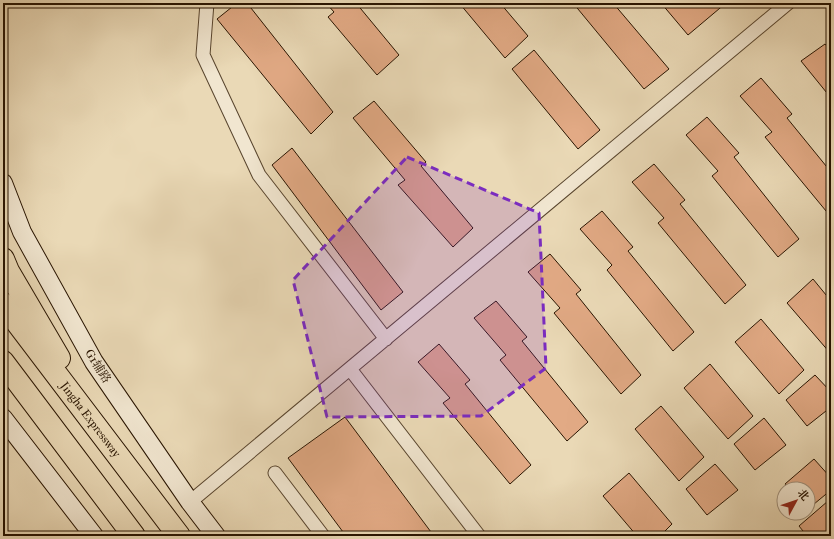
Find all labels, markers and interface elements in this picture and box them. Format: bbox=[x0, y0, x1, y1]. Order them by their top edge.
street label: G1辅路 bbox=[82, 346, 114, 386]
street label: Jingha Expressway bbox=[56, 377, 124, 460]
north arrow bbox=[776, 481, 816, 521]
text: 北 bbox=[795, 487, 812, 503]

